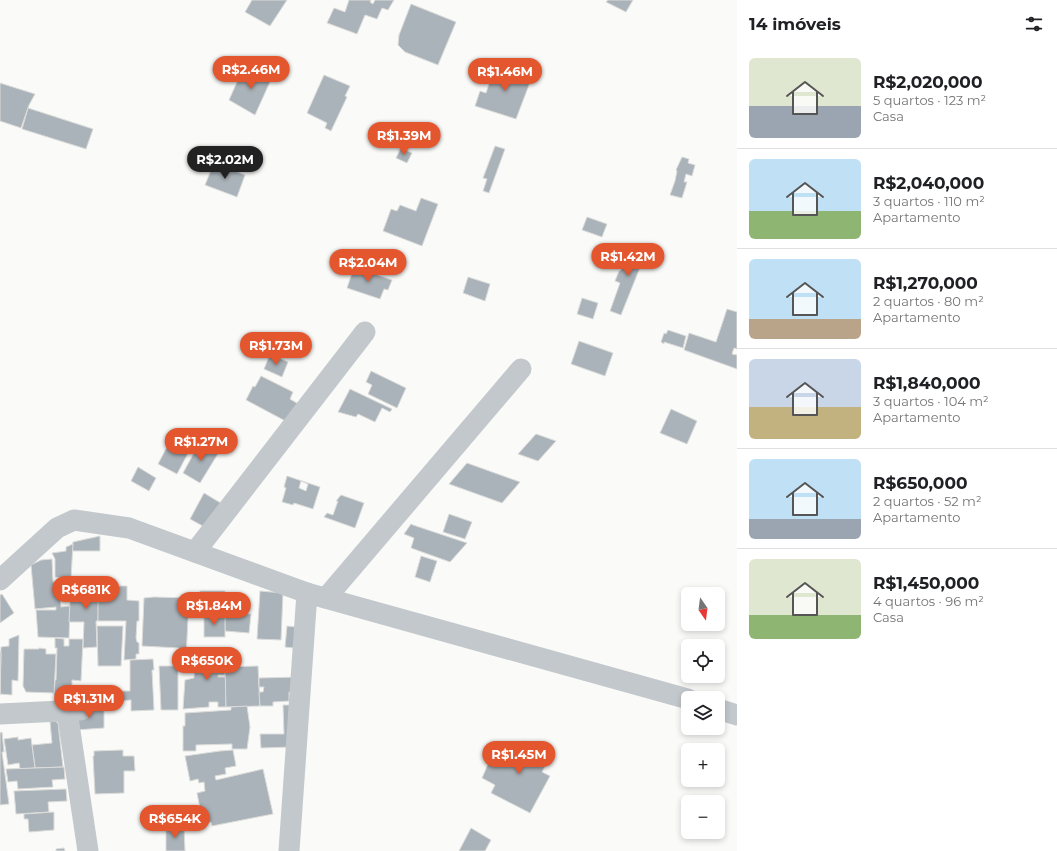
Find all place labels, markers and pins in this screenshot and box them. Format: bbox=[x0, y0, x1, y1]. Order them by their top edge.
pin: R$2.46M bbox=[214, 56, 288, 90]
pin: R$1.46M bbox=[468, 58, 542, 92]
pin: R$1.39M bbox=[367, 122, 441, 156]
pin: R$2.02M bbox=[188, 146, 262, 180]
pin: R$1.42M bbox=[591, 243, 665, 277]
pin: R$2.04M bbox=[331, 249, 405, 283]
pin: R$1.73M bbox=[239, 332, 313, 366]
pin: R$1.27M bbox=[164, 428, 238, 462]
pin: R$681K bbox=[53, 576, 119, 610]
pin: R$1.84M bbox=[177, 592, 251, 626]
pin: R$650K bbox=[174, 647, 240, 681]
pin: R$1.31M bbox=[52, 685, 126, 719]
pin: R$1.45M bbox=[482, 741, 556, 775]
pin: R$654K bbox=[142, 805, 208, 839]

